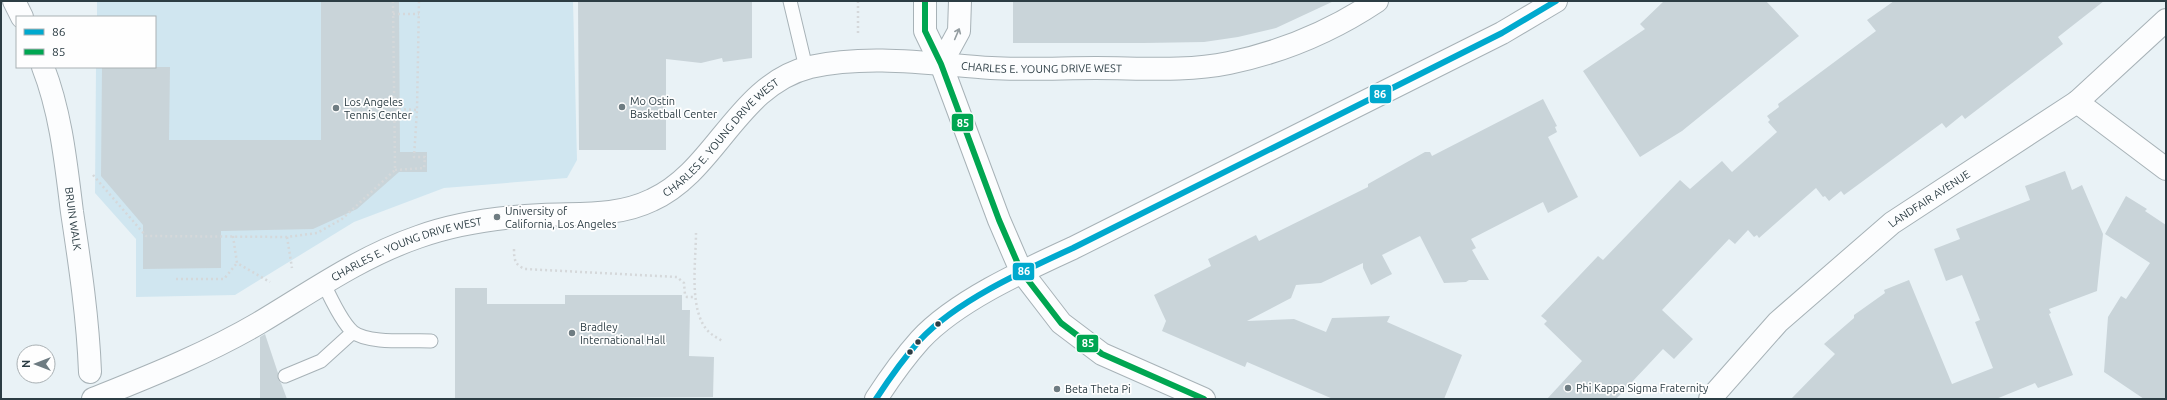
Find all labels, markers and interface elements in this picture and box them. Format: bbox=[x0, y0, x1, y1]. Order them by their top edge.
legend bbox=[16, 16, 156, 68]
text: 86 bbox=[52, 25, 66, 38]
one-way arrow bbox=[953, 29, 961, 41]
text: 85 bbox=[52, 45, 66, 58]
street label: CHARLES E. YOUNG DRIVE WEST bbox=[960, 60, 1122, 75]
street label: CHARLES E. YOUNG DRIVE WEST bbox=[660, 76, 781, 199]
line badge: 86 bbox=[1369, 84, 1392, 104]
text: 86 bbox=[1374, 88, 1386, 100]
place label: Mo Ostin Basketball Center bbox=[630, 95, 718, 120]
place label: Los Angeles Tennis Center bbox=[344, 96, 413, 121]
marker: Mo Ostin Basketball Center bbox=[617, 102, 627, 112]
marker: Los Angeles Tennis Center bbox=[331, 103, 341, 113]
line badge: 85 bbox=[951, 113, 974, 132]
text: 85 bbox=[957, 117, 969, 129]
street label: LANDFAIR AVENUE bbox=[1886, 168, 1972, 230]
street label: BRUIN WALK bbox=[63, 186, 84, 251]
place label: University of California, Los Angeles bbox=[505, 205, 617, 230]
marker: University of California, Los Angeles bbox=[492, 212, 502, 222]
street label: CHARLES E. YOUNG DRIVE WEST bbox=[329, 215, 483, 284]
line badge: 86 bbox=[1012, 262, 1035, 281]
text: 86 bbox=[1018, 265, 1030, 277]
unlabelled marker bbox=[933, 319, 943, 329]
place label: Bradley International Hall bbox=[580, 321, 666, 346]
marker: Bradley International Hall bbox=[567, 328, 577, 338]
line badge: 85 bbox=[1076, 334, 1099, 353]
unlabelled marker bbox=[913, 337, 923, 347]
text: 85 bbox=[1082, 337, 1094, 349]
north arrow bbox=[16, 344, 56, 384]
unlabelled marker bbox=[905, 347, 915, 357]
text: N bbox=[20, 360, 32, 368]
place label: Phi Kappa Sigma Fraternity bbox=[1576, 382, 1709, 394]
place label: Beta Theta Pi bbox=[1065, 383, 1131, 395]
marker: Phi Kappa Sigma Fraternity bbox=[1563, 383, 1573, 393]
marker: Beta Theta Pi bbox=[1052, 384, 1062, 394]

